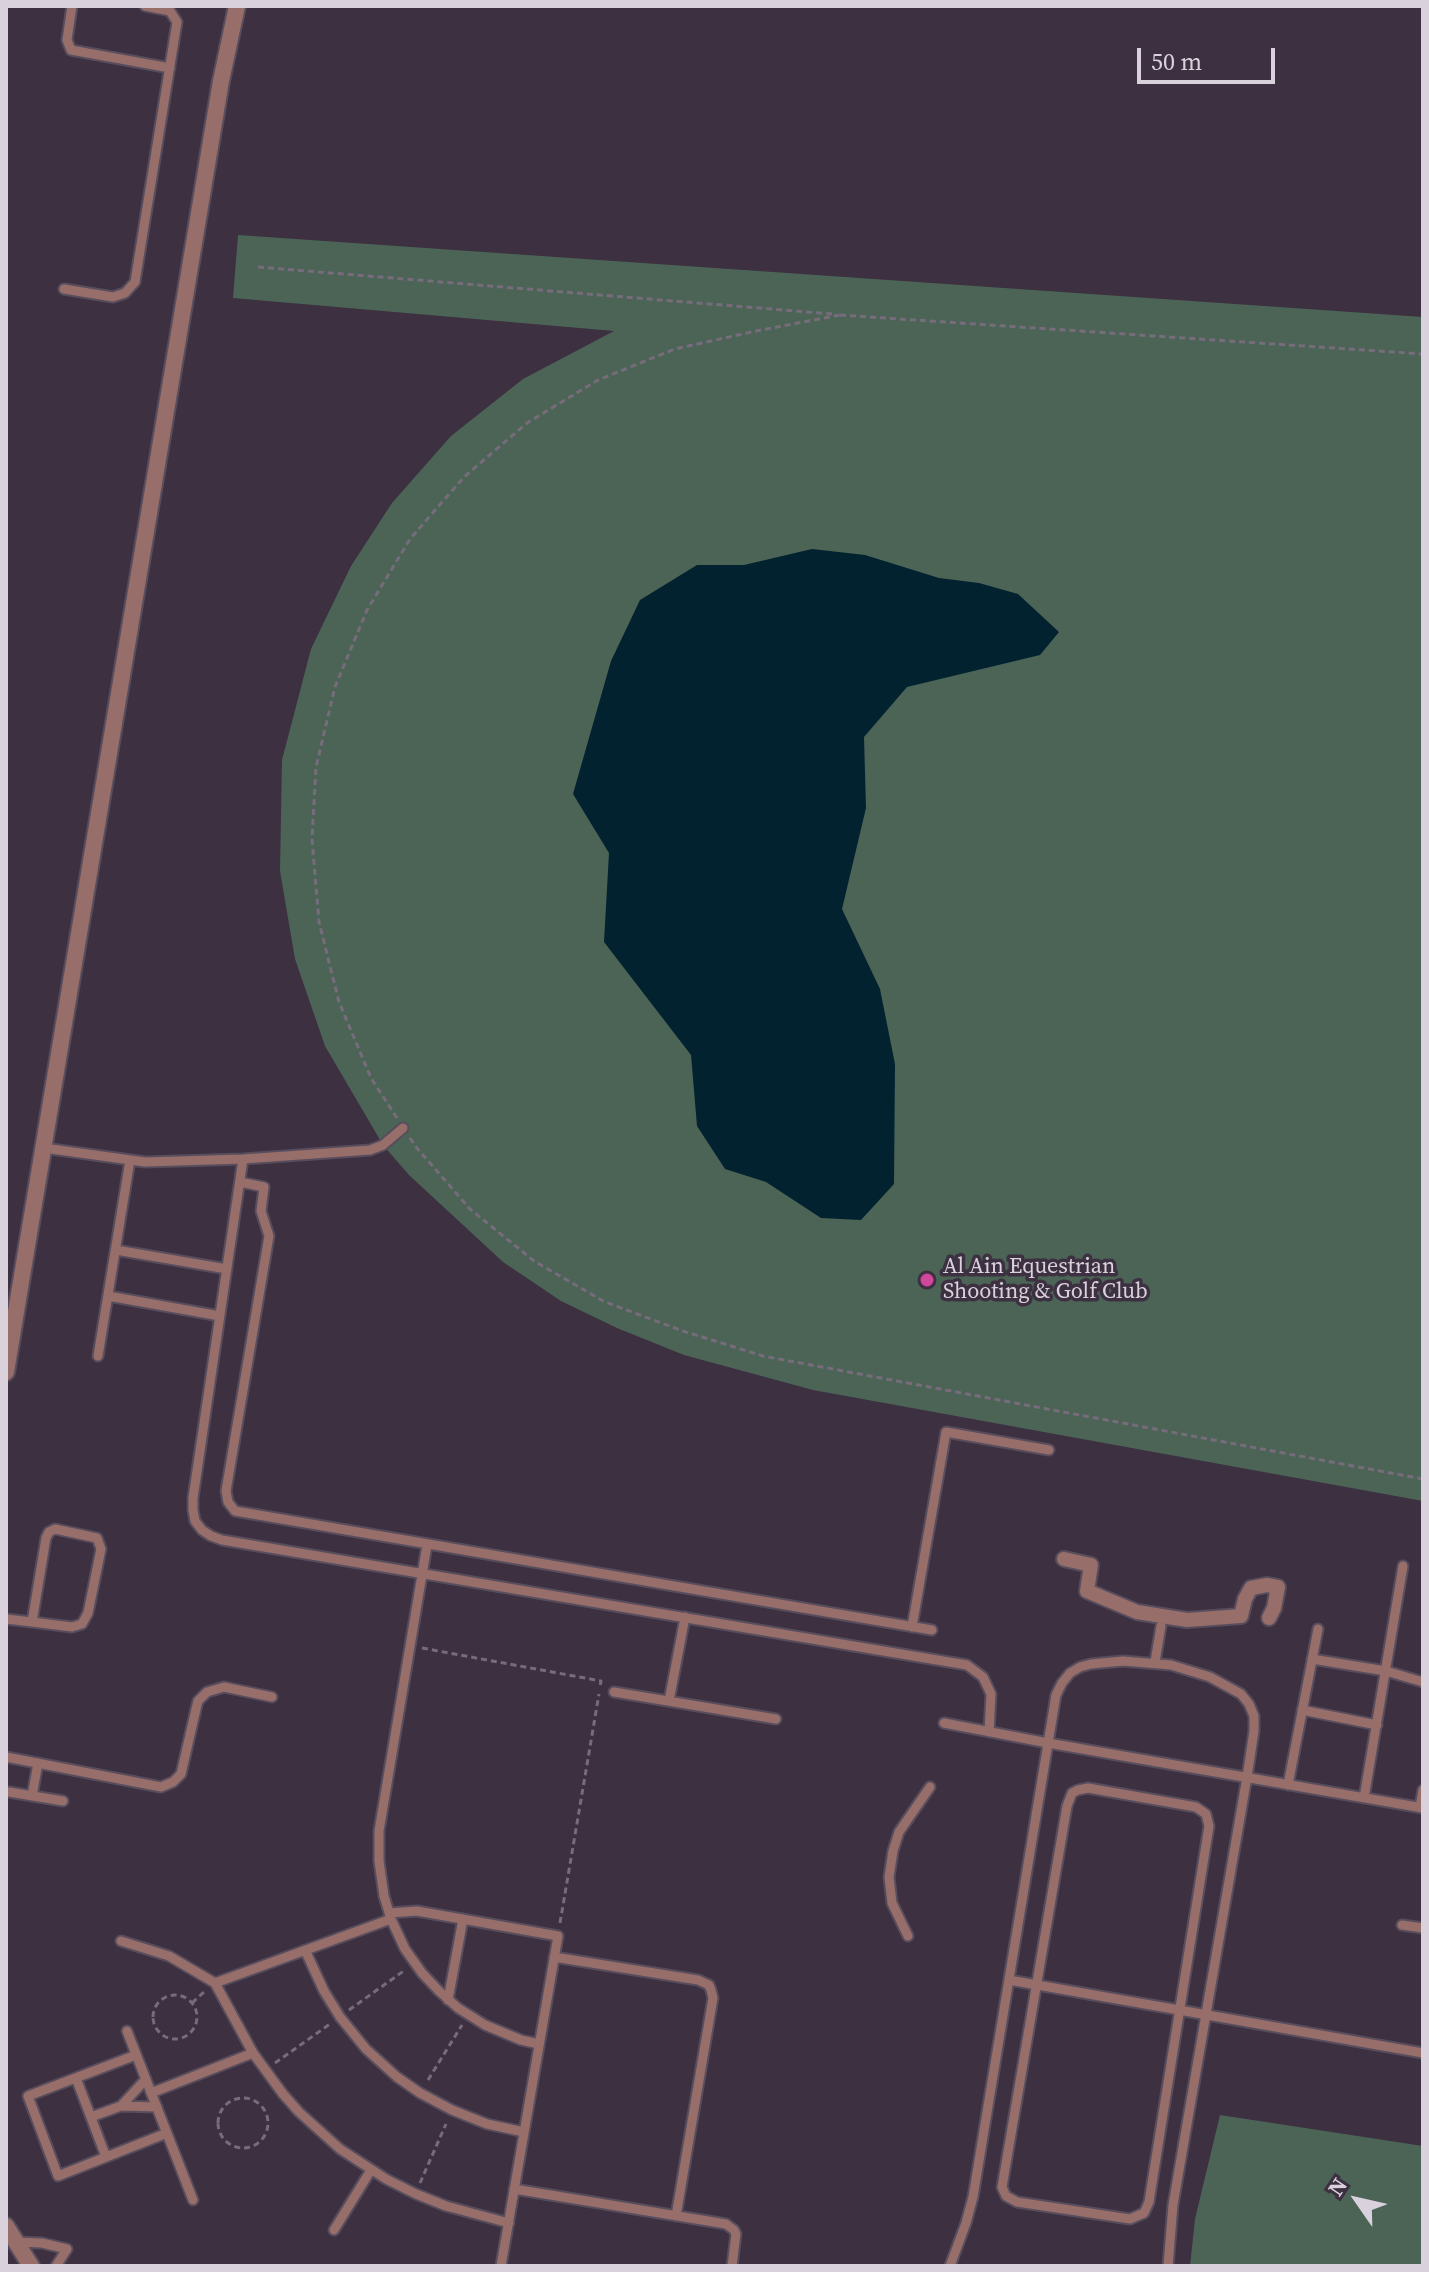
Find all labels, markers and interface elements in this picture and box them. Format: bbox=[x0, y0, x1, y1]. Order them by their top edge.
scale bar bbox=[1141, 32, 1279, 82]
text: 50 m bbox=[1151, 45, 1202, 78]
place label: Al Ain Equestrian Shooting & Golf Club bbox=[943, 1254, 1148, 1306]
marker: Al Ain Equestrian Shooting & Golf Club bbox=[918, 1271, 936, 1289]
north arrow bbox=[1317, 2160, 1397, 2240]
text: N bbox=[1320, 2172, 1354, 2202]

